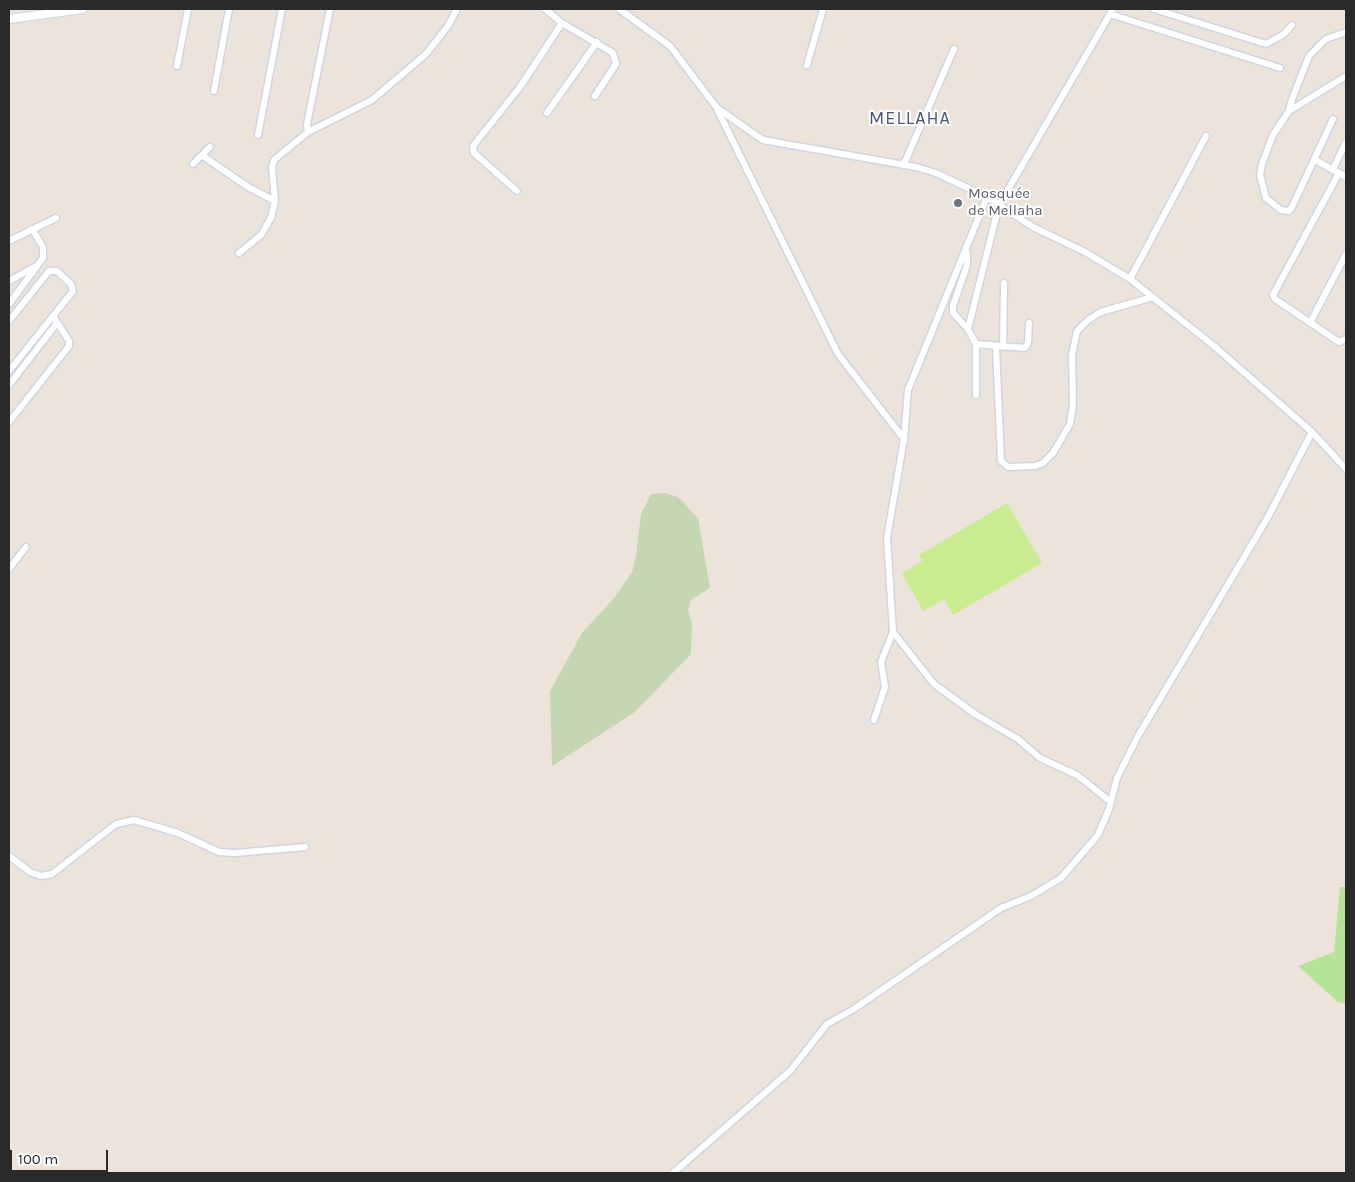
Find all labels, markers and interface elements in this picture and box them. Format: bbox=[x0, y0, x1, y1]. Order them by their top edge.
district label: MELLAHA bbox=[868, 108, 952, 130]
place label: Mosquée de Mellaha bbox=[968, 185, 1043, 220]
marker: Mosquée de Mellaha bbox=[952, 197, 964, 209]
scale bar bbox=[12, 1140, 110, 1172]
text: 100 m bbox=[18, 1150, 58, 1168]

